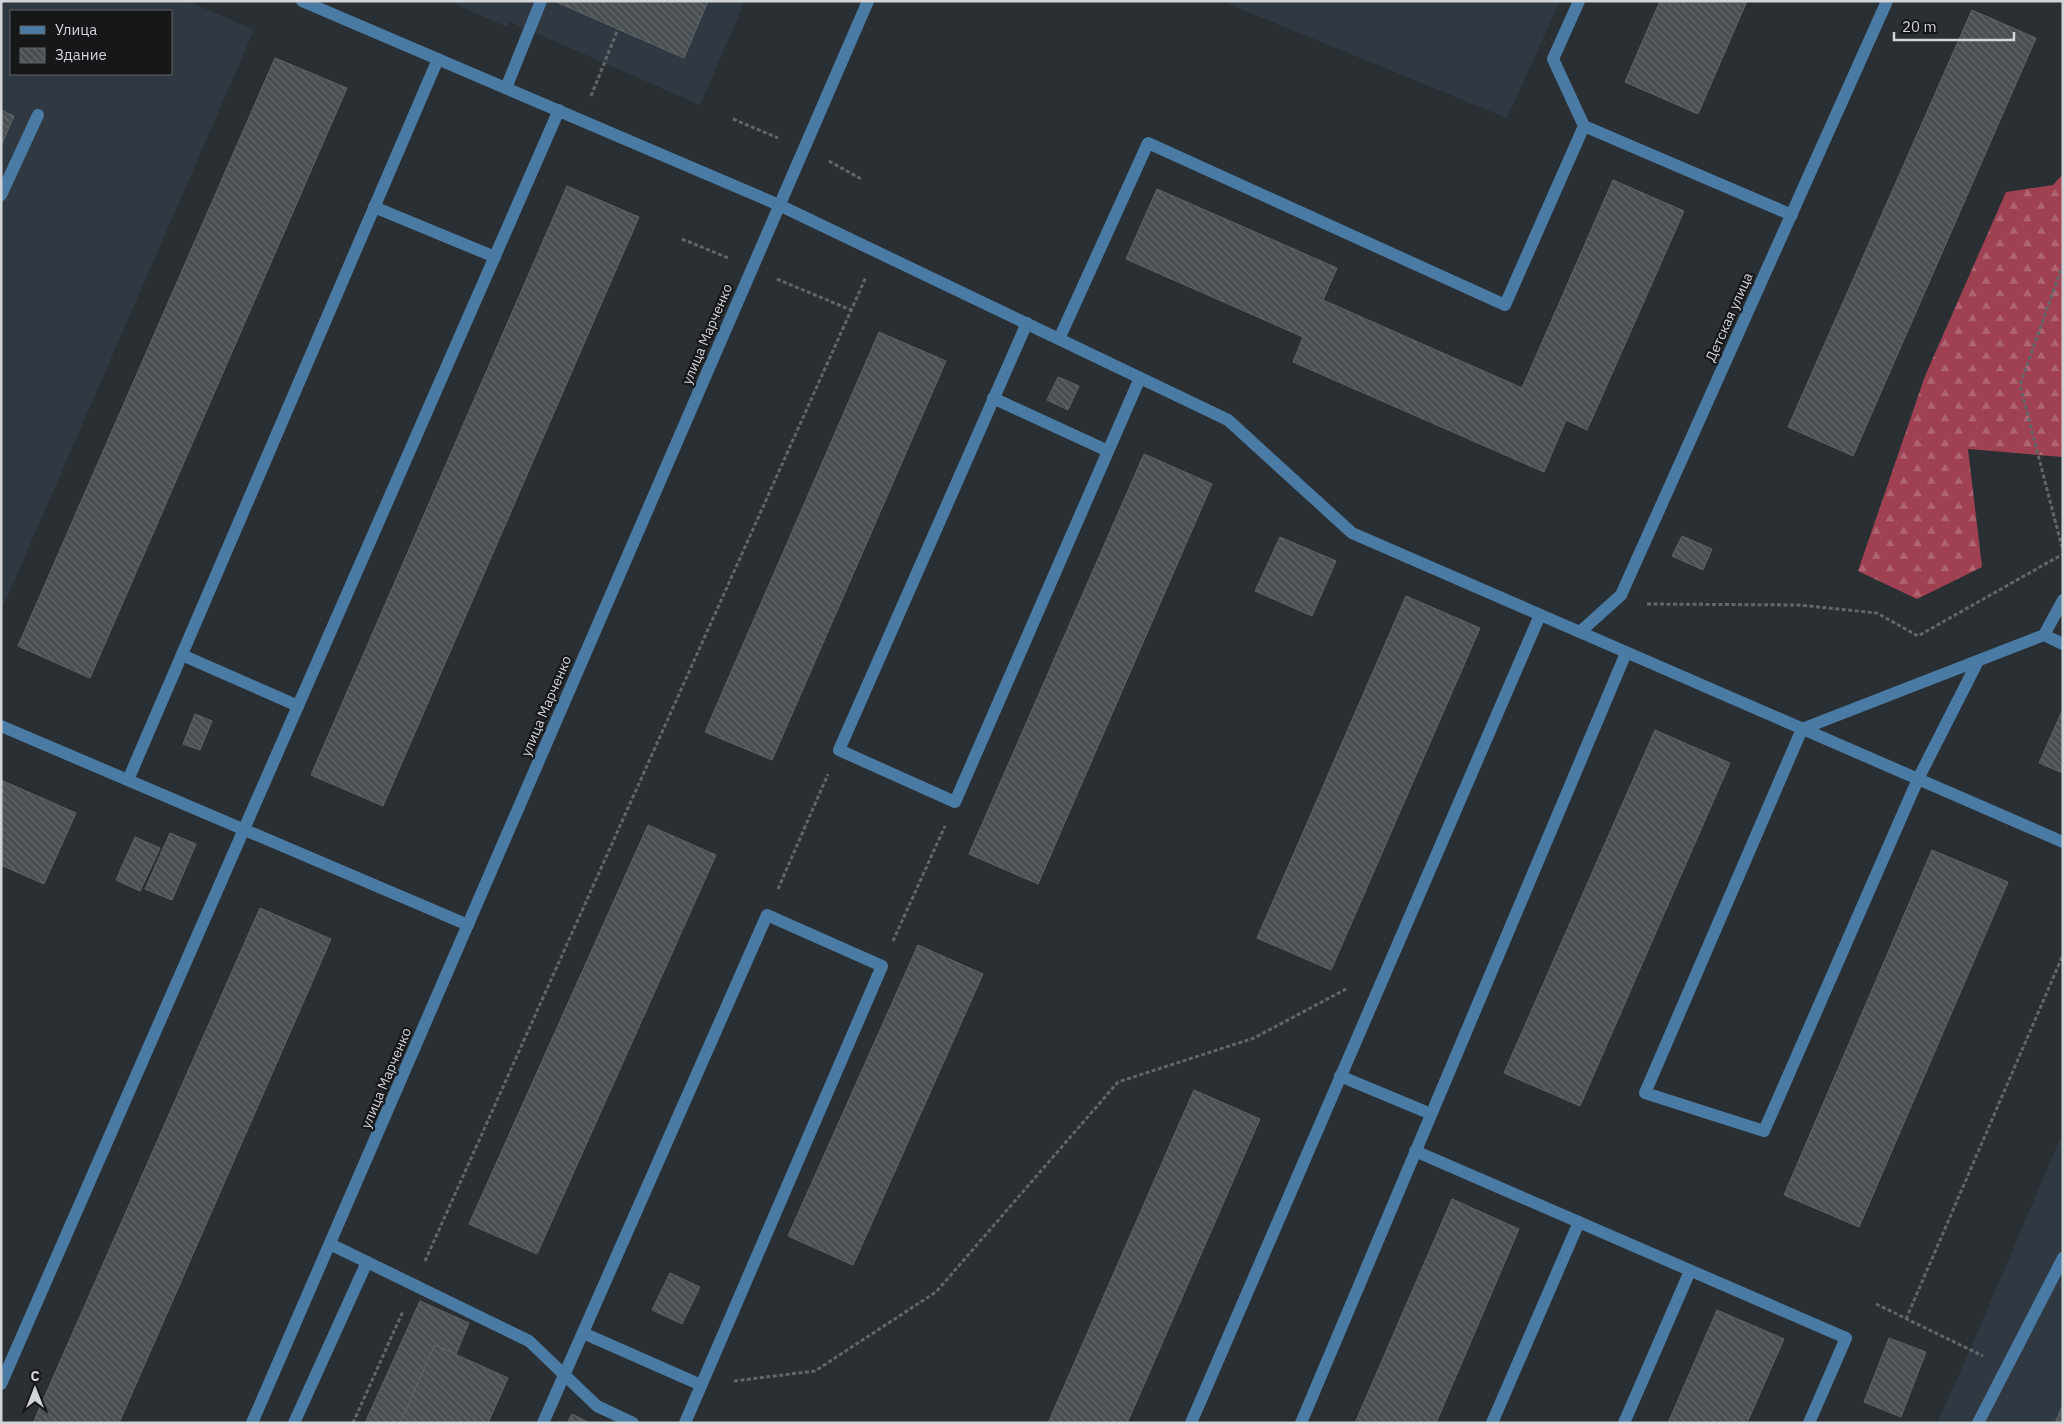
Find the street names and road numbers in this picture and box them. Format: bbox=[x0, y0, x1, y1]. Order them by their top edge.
street label: Детская улица bbox=[1701, 269, 1757, 364]
street label: улица Марченко bbox=[678, 281, 736, 387]
street label: улица Марченко bbox=[517, 653, 575, 759]
street label: улица Марченко bbox=[357, 1025, 415, 1131]

